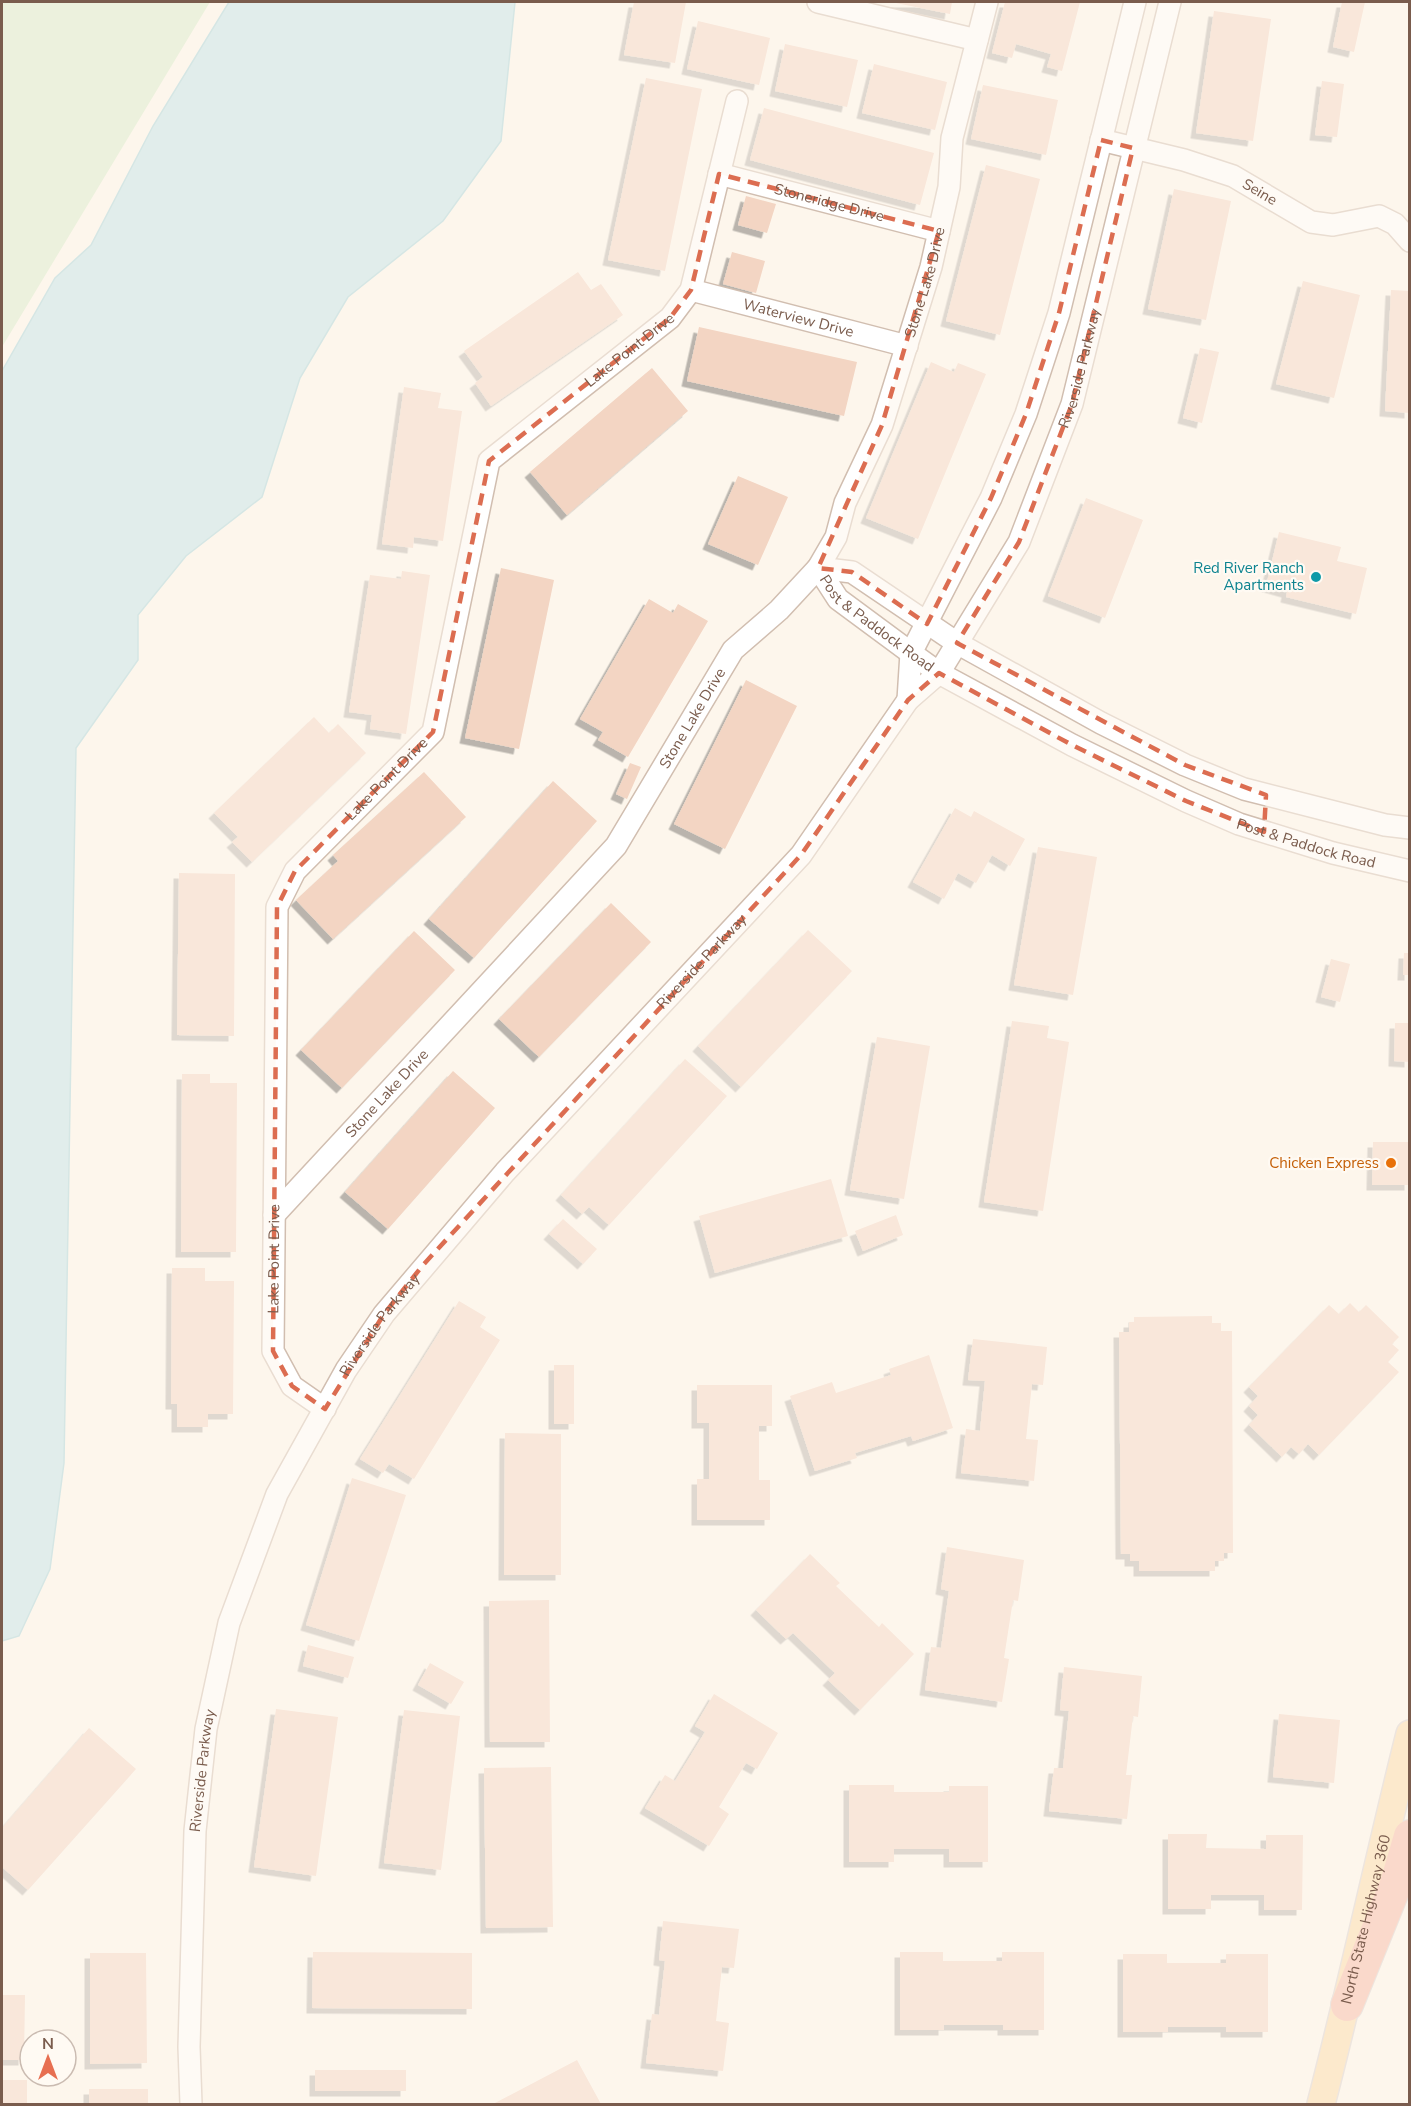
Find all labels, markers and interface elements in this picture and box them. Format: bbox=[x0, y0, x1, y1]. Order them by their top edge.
street label: Seine bbox=[1239, 174, 1281, 210]
street label: Stoneridge Drive bbox=[772, 179, 887, 226]
street label: Stone Lake Drive bbox=[900, 225, 950, 340]
street label: Waterview Drive bbox=[741, 294, 856, 342]
street label: Riverside Parkway bbox=[1054, 306, 1105, 431]
street label: Lake Point Drive bbox=[580, 308, 679, 392]
place label: Red River Ranch Apartments bbox=[1193, 558, 1304, 595]
marker: Red River Ranch Apartments bbox=[1309, 570, 1323, 584]
street label: Post & Paddock Road bbox=[815, 571, 938, 676]
street label: Stone Lake Drive bbox=[655, 664, 730, 772]
street label: Lake Point Drive bbox=[341, 733, 432, 825]
street label: Post & Paddock Road bbox=[1234, 814, 1378, 873]
street label: Riverside Parkway bbox=[652, 909, 751, 1013]
street label: Stone Lake Drive bbox=[341, 1045, 433, 1142]
place label: Chicken Express bbox=[1269, 1153, 1379, 1173]
marker: Chicken Express bbox=[1384, 1156, 1398, 1170]
street label: Lake Point Drive bbox=[263, 1204, 284, 1314]
street label: Riverside Parkway bbox=[335, 1269, 424, 1380]
street label: Riverside Parkway bbox=[185, 1707, 220, 1833]
street label: North State Highway 360 bbox=[1336, 1833, 1395, 2006]
north arrow bbox=[18, 2028, 78, 2088]
text: N bbox=[42, 2033, 54, 2055]

